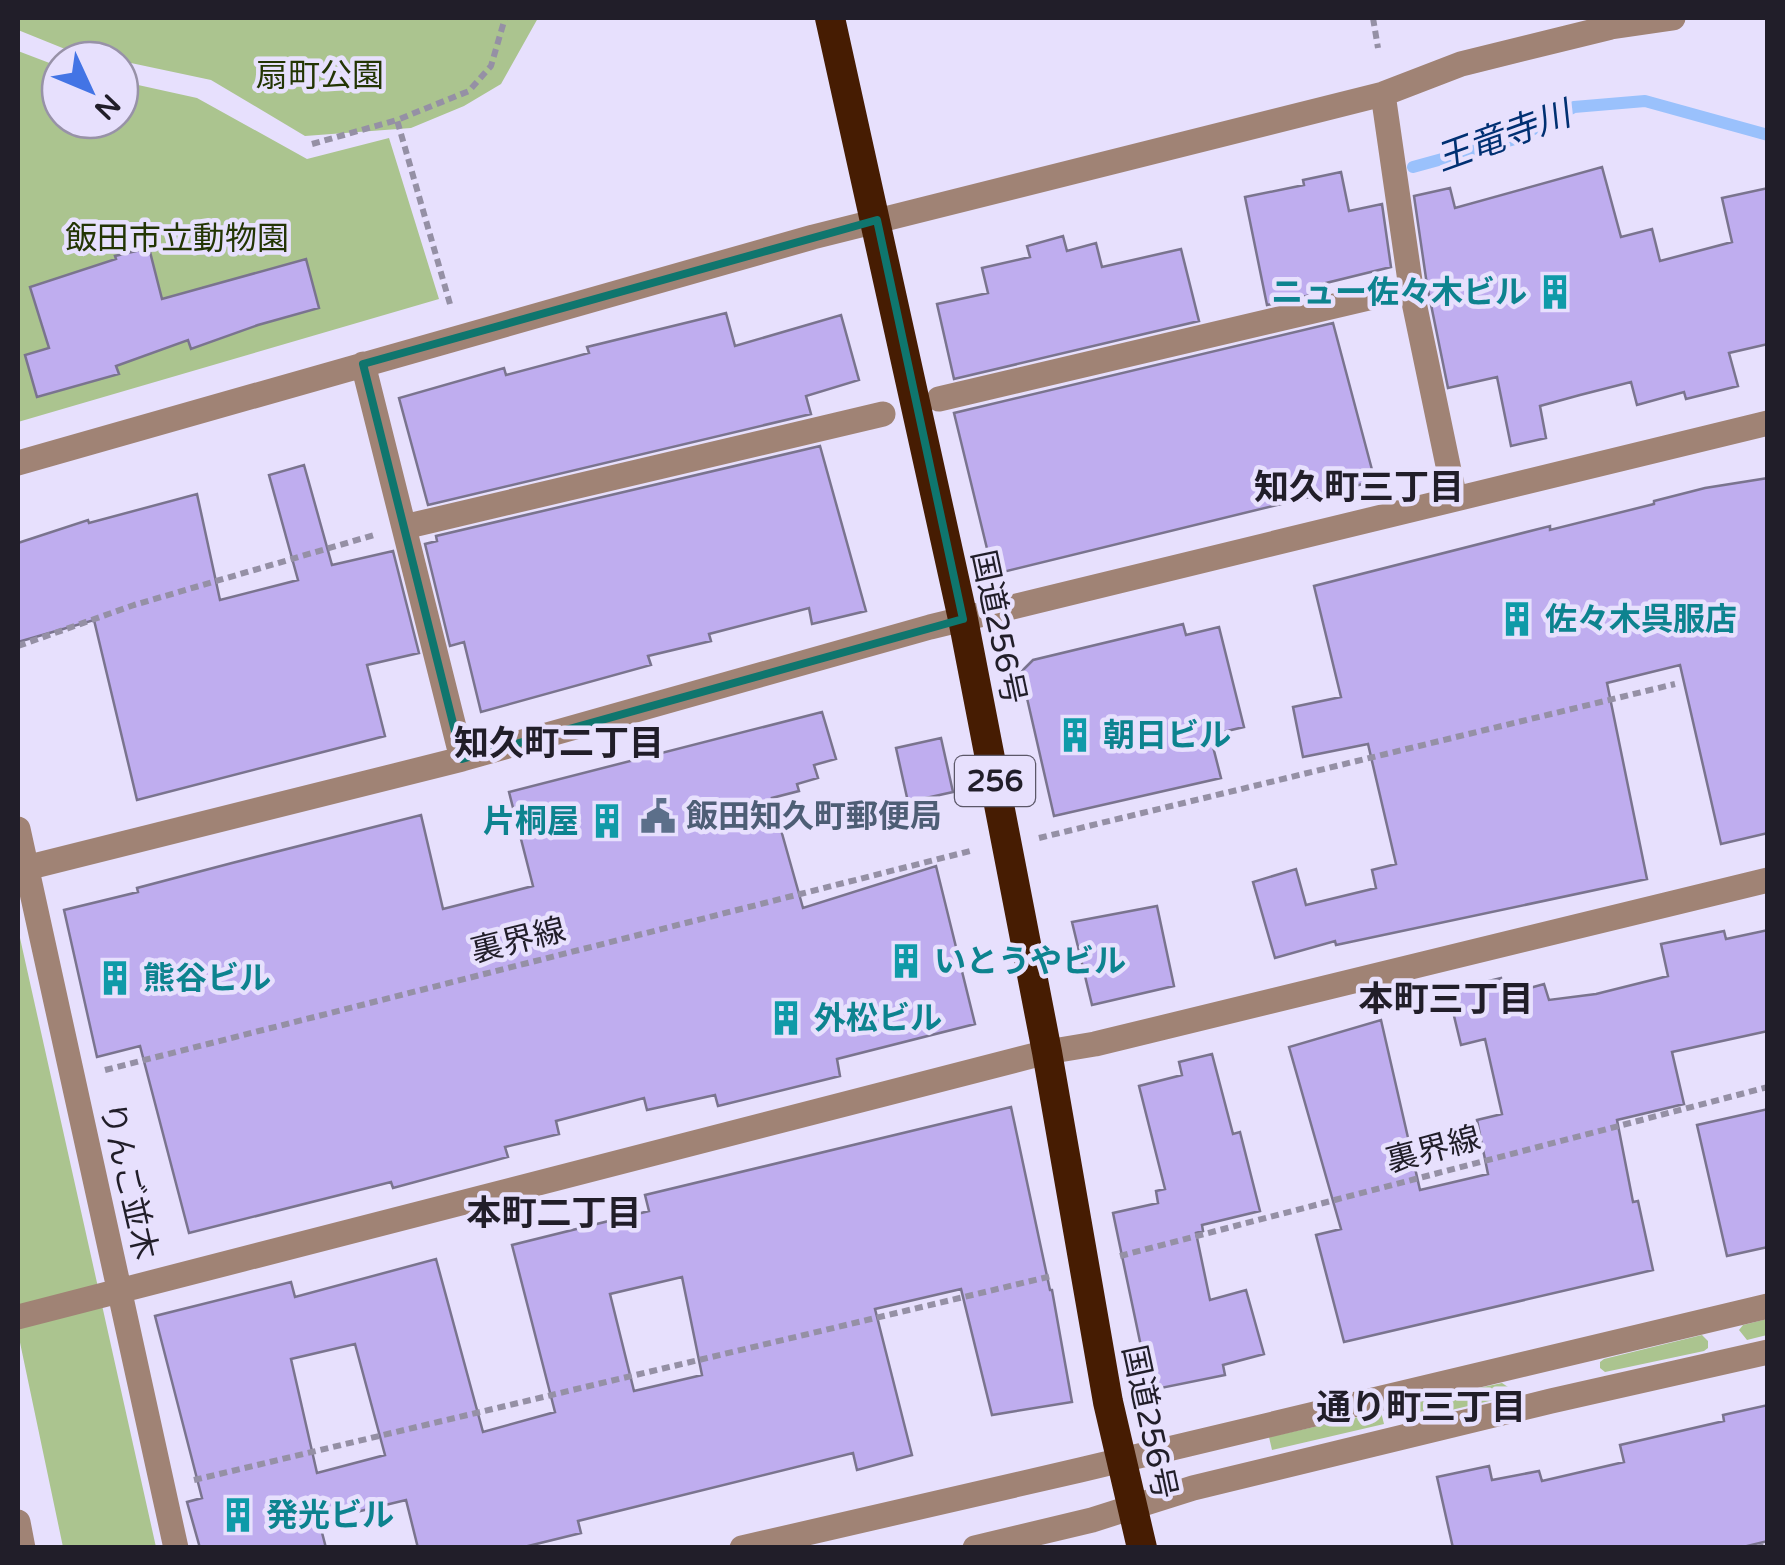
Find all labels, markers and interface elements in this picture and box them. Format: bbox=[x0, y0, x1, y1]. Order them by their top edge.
north arrow bbox=[40, 40, 140, 140]
park label: 扇町公園 bbox=[256, 57, 384, 95]
text: N bbox=[87, 87, 127, 127]
water label: 王竜寺川 bbox=[1430, 92, 1580, 181]
park label: 飯田市立動物園 bbox=[65, 220, 289, 258]
building icon: ニュー佐々木ビル bbox=[1536, 273, 1574, 311]
place label: ニュー佐々木ビル bbox=[1271, 274, 1527, 312]
district label: 知久町三丁目 bbox=[1254, 467, 1464, 509]
street label: 国道256号 bbox=[963, 547, 1033, 708]
building icon: 佐々木呉服店 bbox=[1498, 600, 1536, 638]
place label: 佐々木呉服店 bbox=[1545, 601, 1737, 639]
building icon: 朝日ビル bbox=[1056, 716, 1094, 754]
place label: 朝日ビル bbox=[1103, 717, 1231, 755]
district label: 知久町二丁目 bbox=[454, 723, 664, 765]
road number: 256 bbox=[955, 756, 1035, 806]
public building icon: 飯田知久町郵便局 bbox=[639, 797, 677, 835]
place label: 飯田知久町郵便局 bbox=[686, 798, 942, 836]
building icon: 片桐屋 bbox=[588, 802, 626, 840]
place label: 片桐屋 bbox=[483, 803, 579, 841]
street label: 裏界線 bbox=[467, 911, 569, 971]
building icon: いとうやビル bbox=[887, 942, 925, 980]
place label: いとうやビル bbox=[934, 943, 1126, 981]
building icon: 熊谷ビル bbox=[96, 959, 134, 997]
place label: 熊谷ビル bbox=[143, 960, 271, 998]
district label: 本町三丁目 bbox=[1358, 979, 1534, 1021]
building icon: 外松ビル bbox=[767, 999, 805, 1037]
place label: 外松ビル bbox=[814, 1000, 942, 1038]
street label: りんご並木 bbox=[92, 1099, 165, 1263]
street label: 裏界線 bbox=[1382, 1119, 1485, 1181]
district label: 本町二丁目 bbox=[466, 1193, 642, 1235]
street label: 国道256号 bbox=[1114, 1342, 1184, 1503]
district label: 通り町三丁目 bbox=[1316, 1387, 1526, 1429]
building icon: 発光ビル bbox=[219, 1496, 257, 1534]
place label: 発光ビル bbox=[266, 1497, 394, 1535]

